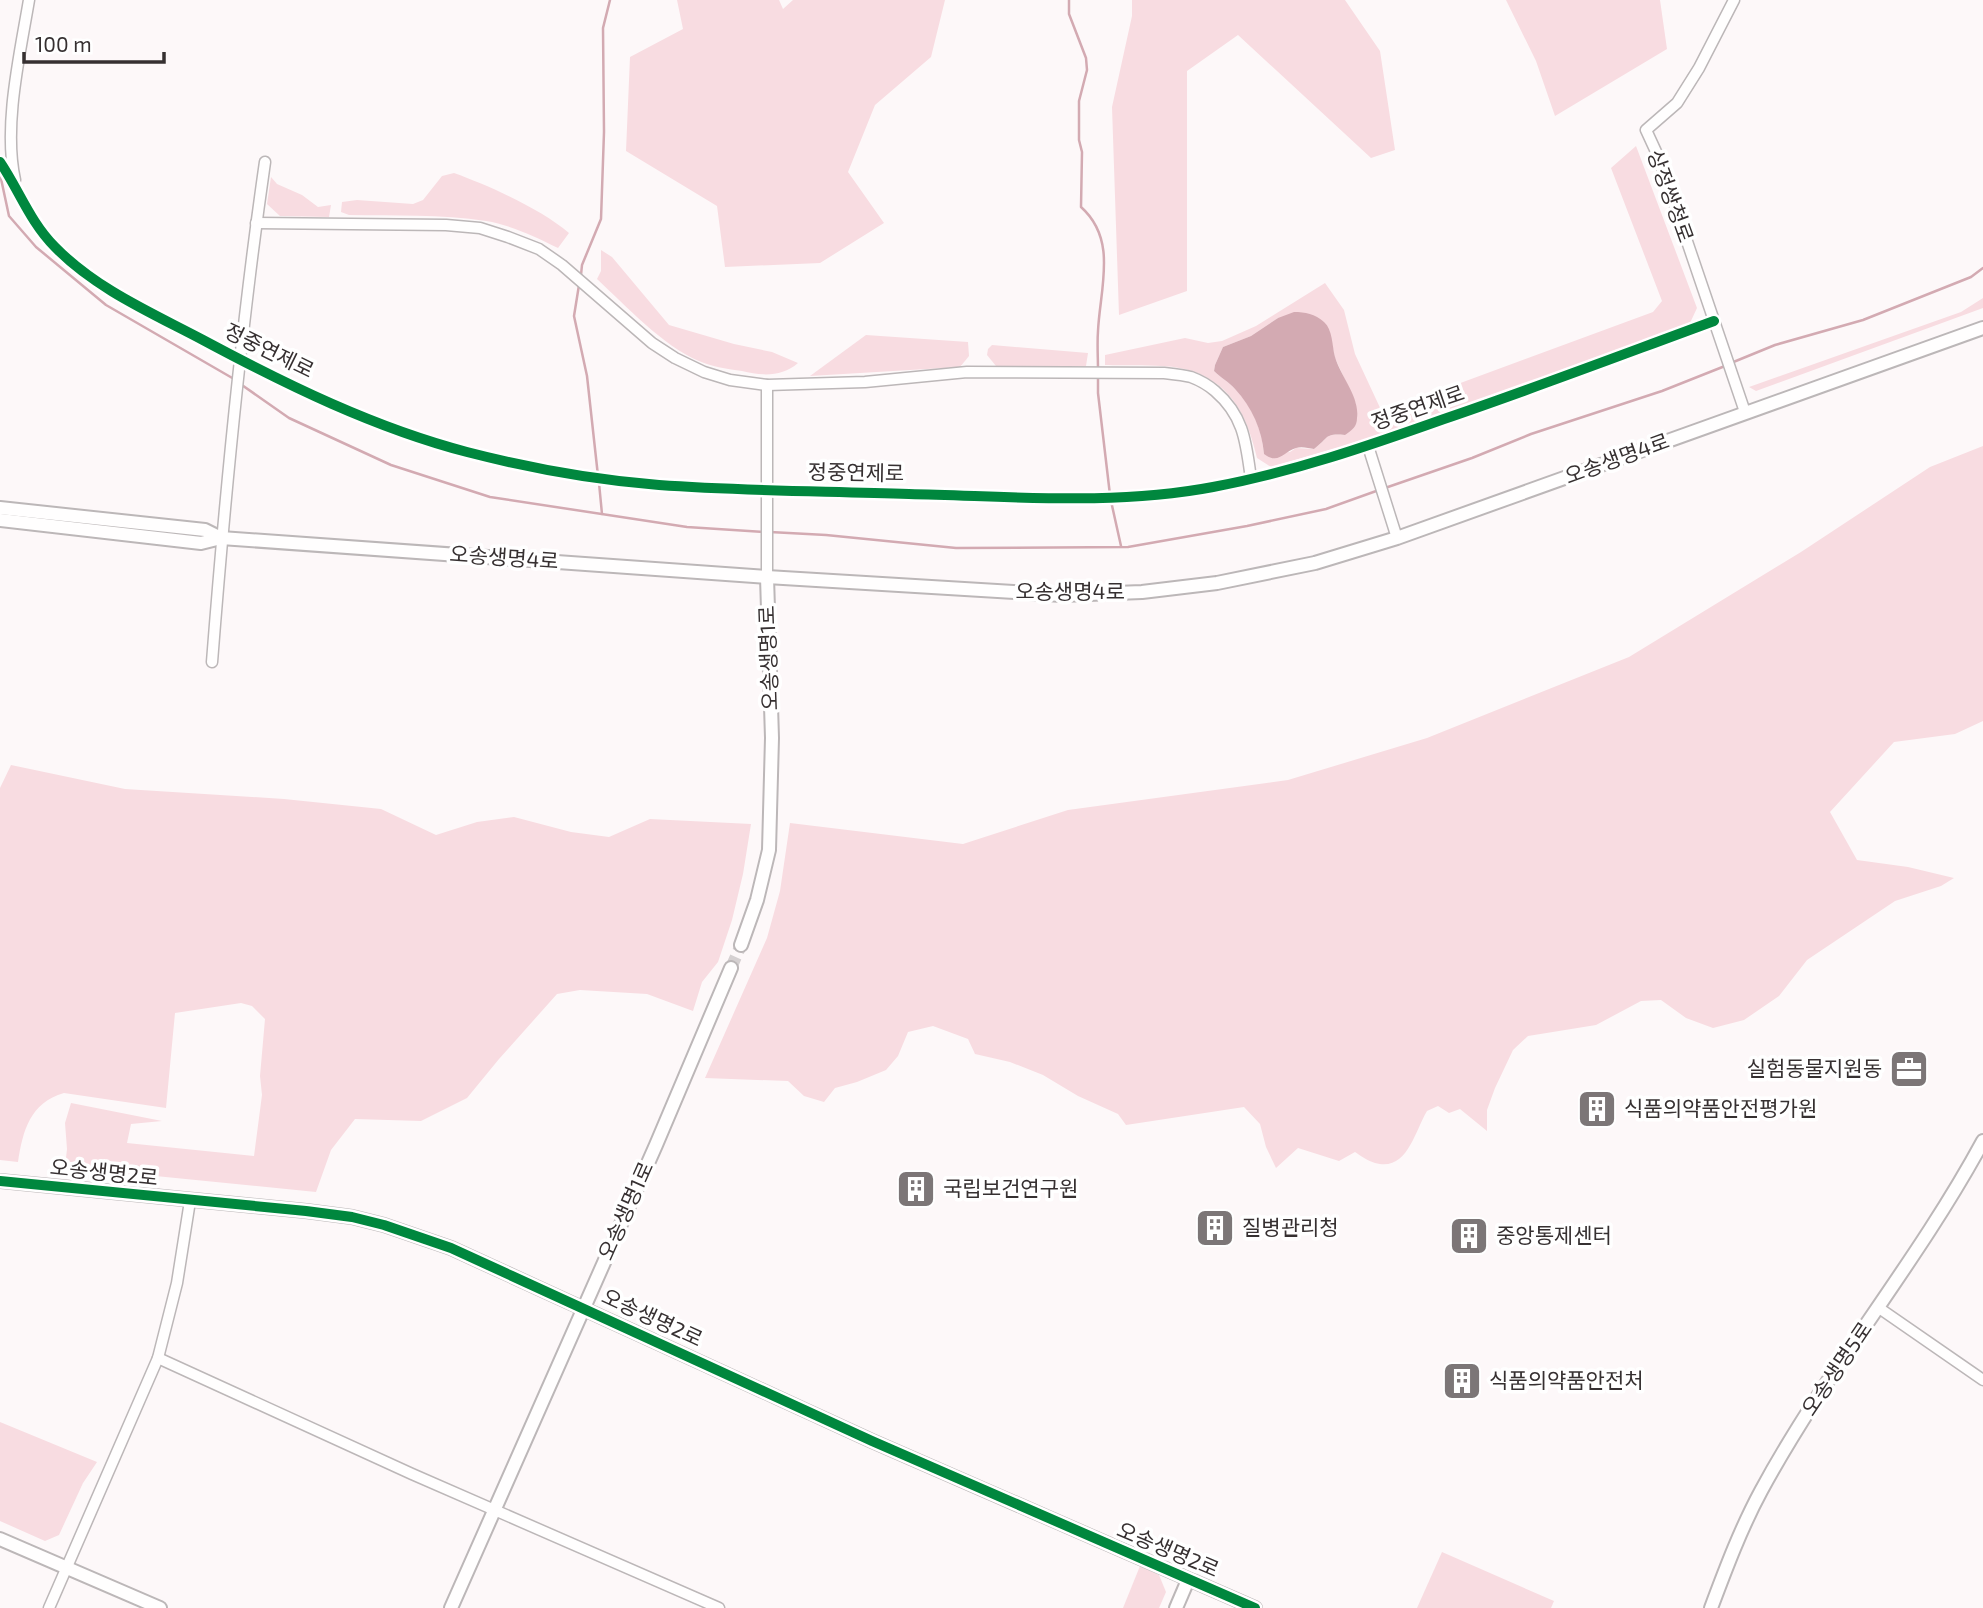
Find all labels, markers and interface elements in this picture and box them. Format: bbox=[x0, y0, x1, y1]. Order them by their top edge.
scale bar bbox=[24, 21, 164, 65]
text: 100 m bbox=[35, 31, 92, 56]
street label: 상정쌍청로 bbox=[1643, 146, 1700, 245]
street label: 정중연제로 bbox=[221, 317, 319, 382]
street label: 정중연제로 bbox=[1368, 379, 1467, 434]
street label: 오송생명4로 bbox=[1561, 427, 1672, 488]
street label: 정중연제로 bbox=[808, 458, 905, 485]
street label: 오송생명4로 bbox=[449, 540, 560, 573]
street label: 오송생명4로 bbox=[1015, 578, 1125, 603]
street label: 오송생명1로 bbox=[753, 605, 782, 711]
office icon: 실험동물지원동 bbox=[1888, 1048, 1930, 1090]
place label: 실험동물지원동 bbox=[1747, 1055, 1882, 1080]
building icon: 식품의약품안전평가원 bbox=[1576, 1088, 1618, 1130]
place label: 식품의약품안전평가원 bbox=[1624, 1095, 1817, 1120]
street label: 오송생명2로 bbox=[49, 1153, 159, 1190]
street label: 오송생명1로 bbox=[592, 1157, 657, 1263]
building icon: 국립보건연구원 bbox=[895, 1168, 937, 1210]
place label: 국립보건연구원 bbox=[943, 1175, 1078, 1200]
building icon: 질병관리청 bbox=[1194, 1207, 1236, 1249]
place label: 질병관리청 bbox=[1242, 1214, 1339, 1239]
building icon: 중앙통제센터 bbox=[1448, 1215, 1490, 1257]
place label: 중앙통제센터 bbox=[1496, 1222, 1612, 1247]
street label: 오송생명2로 bbox=[598, 1282, 707, 1351]
street label: 오송생명5로 bbox=[1795, 1316, 1876, 1420]
building icon: 식품의약품안전처 bbox=[1441, 1360, 1483, 1402]
place label: 식품의약품안전처 bbox=[1489, 1367, 1644, 1392]
street label: 오송생명2로 bbox=[1114, 1516, 1223, 1581]

